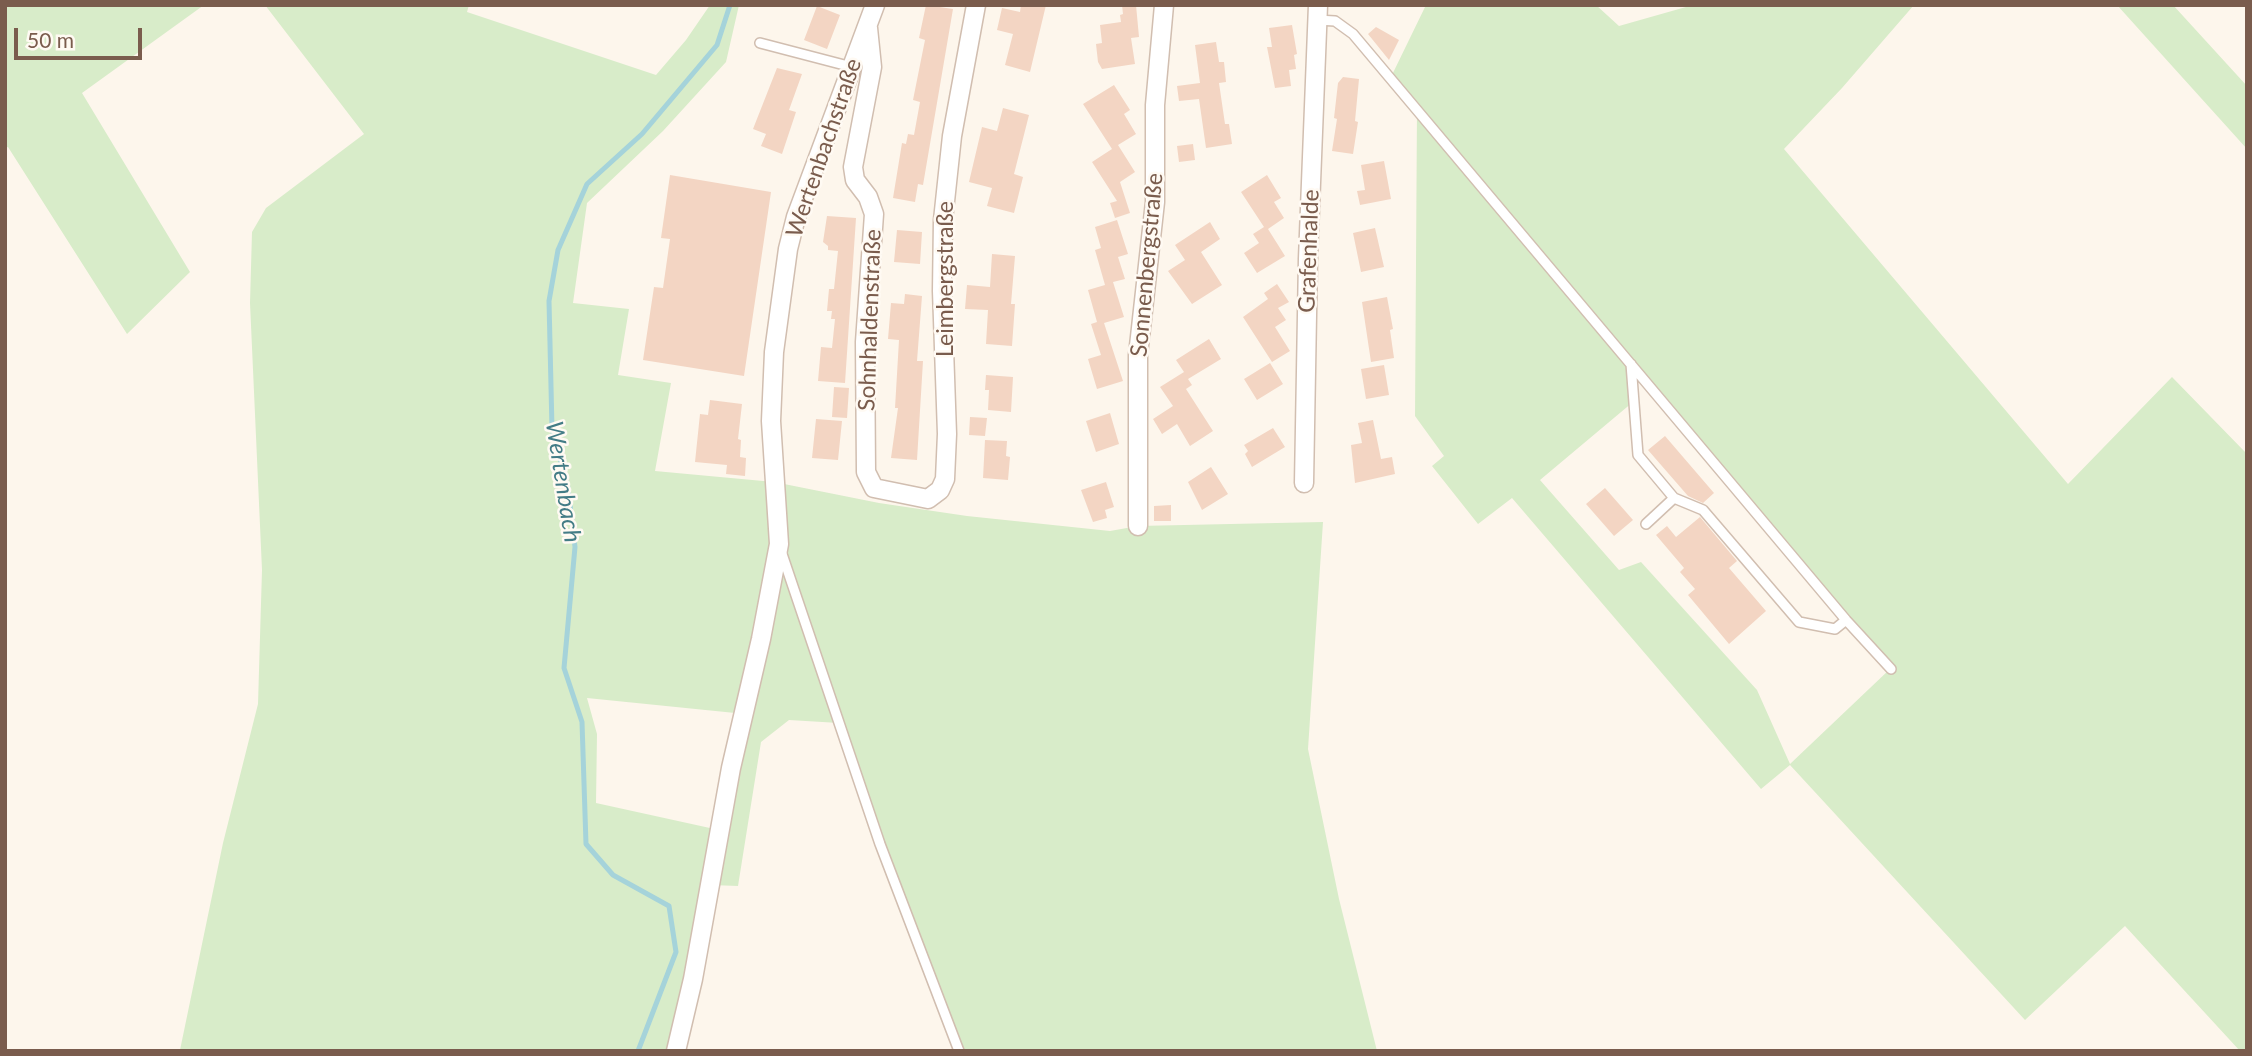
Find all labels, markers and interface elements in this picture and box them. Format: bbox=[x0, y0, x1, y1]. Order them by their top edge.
scale bar bbox=[18, 14, 145, 58]
text: 50 m bbox=[27, 27, 74, 52]
street label: Wertenbachstraße bbox=[780, 55, 868, 241]
street label: Sonnenbergstraße bbox=[1125, 172, 1169, 358]
street label: Grafenhalde bbox=[1293, 189, 1325, 313]
street label: Leimbergstraße bbox=[932, 201, 960, 357]
street label: Sohnhaldenstraße bbox=[853, 229, 887, 411]
water label: Wertenbach bbox=[539, 419, 587, 545]

